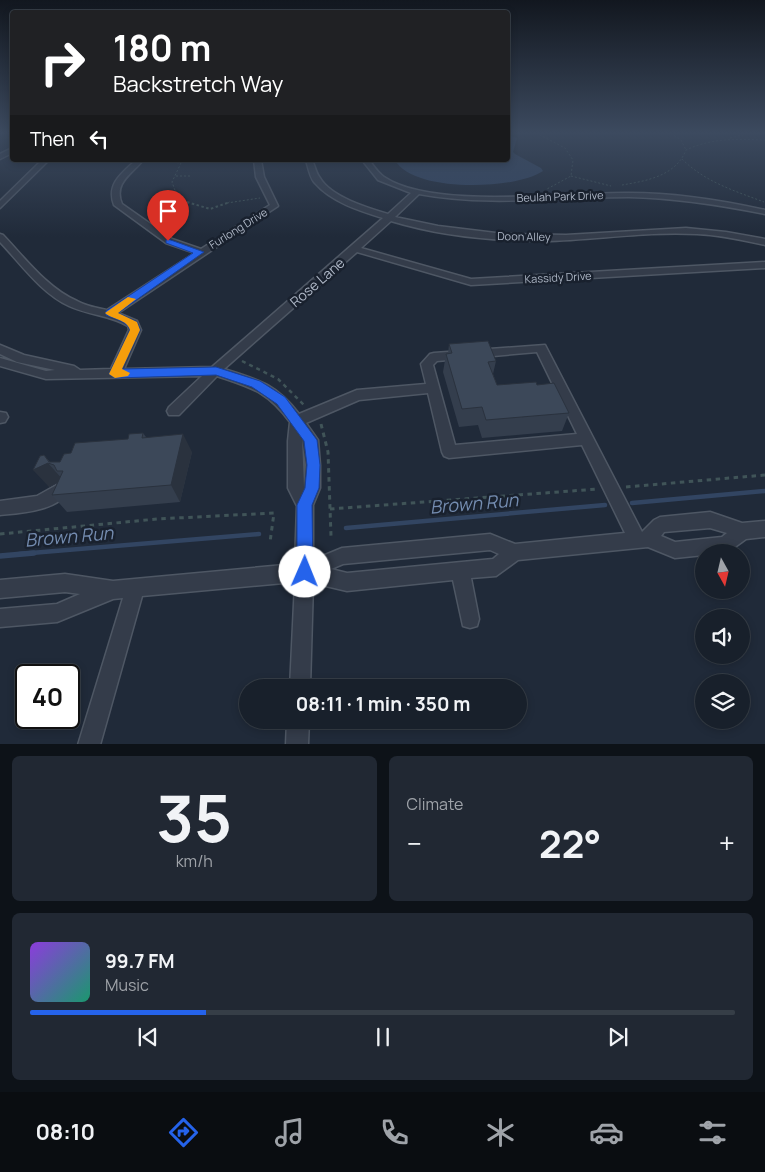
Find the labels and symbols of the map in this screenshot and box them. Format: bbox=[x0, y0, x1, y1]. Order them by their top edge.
street label: Beulah Park Drive bbox=[516, 187, 604, 205]
pin bbox=[147, 190, 189, 241]
street label: Furlong Drive bbox=[206, 204, 270, 252]
street label: Doon Alley bbox=[497, 228, 551, 244]
street label: Rose Lane bbox=[286, 253, 348, 311]
street label: Kassidy Drive bbox=[524, 268, 592, 286]
water label: Brown Run bbox=[429, 487, 520, 519]
water label: Brown Run bbox=[24, 520, 115, 552]
north arrow bbox=[695, 544, 750, 599]
position arrow bbox=[278, 545, 330, 597]
speed limit sign: 40 bbox=[15, 664, 80, 729]

